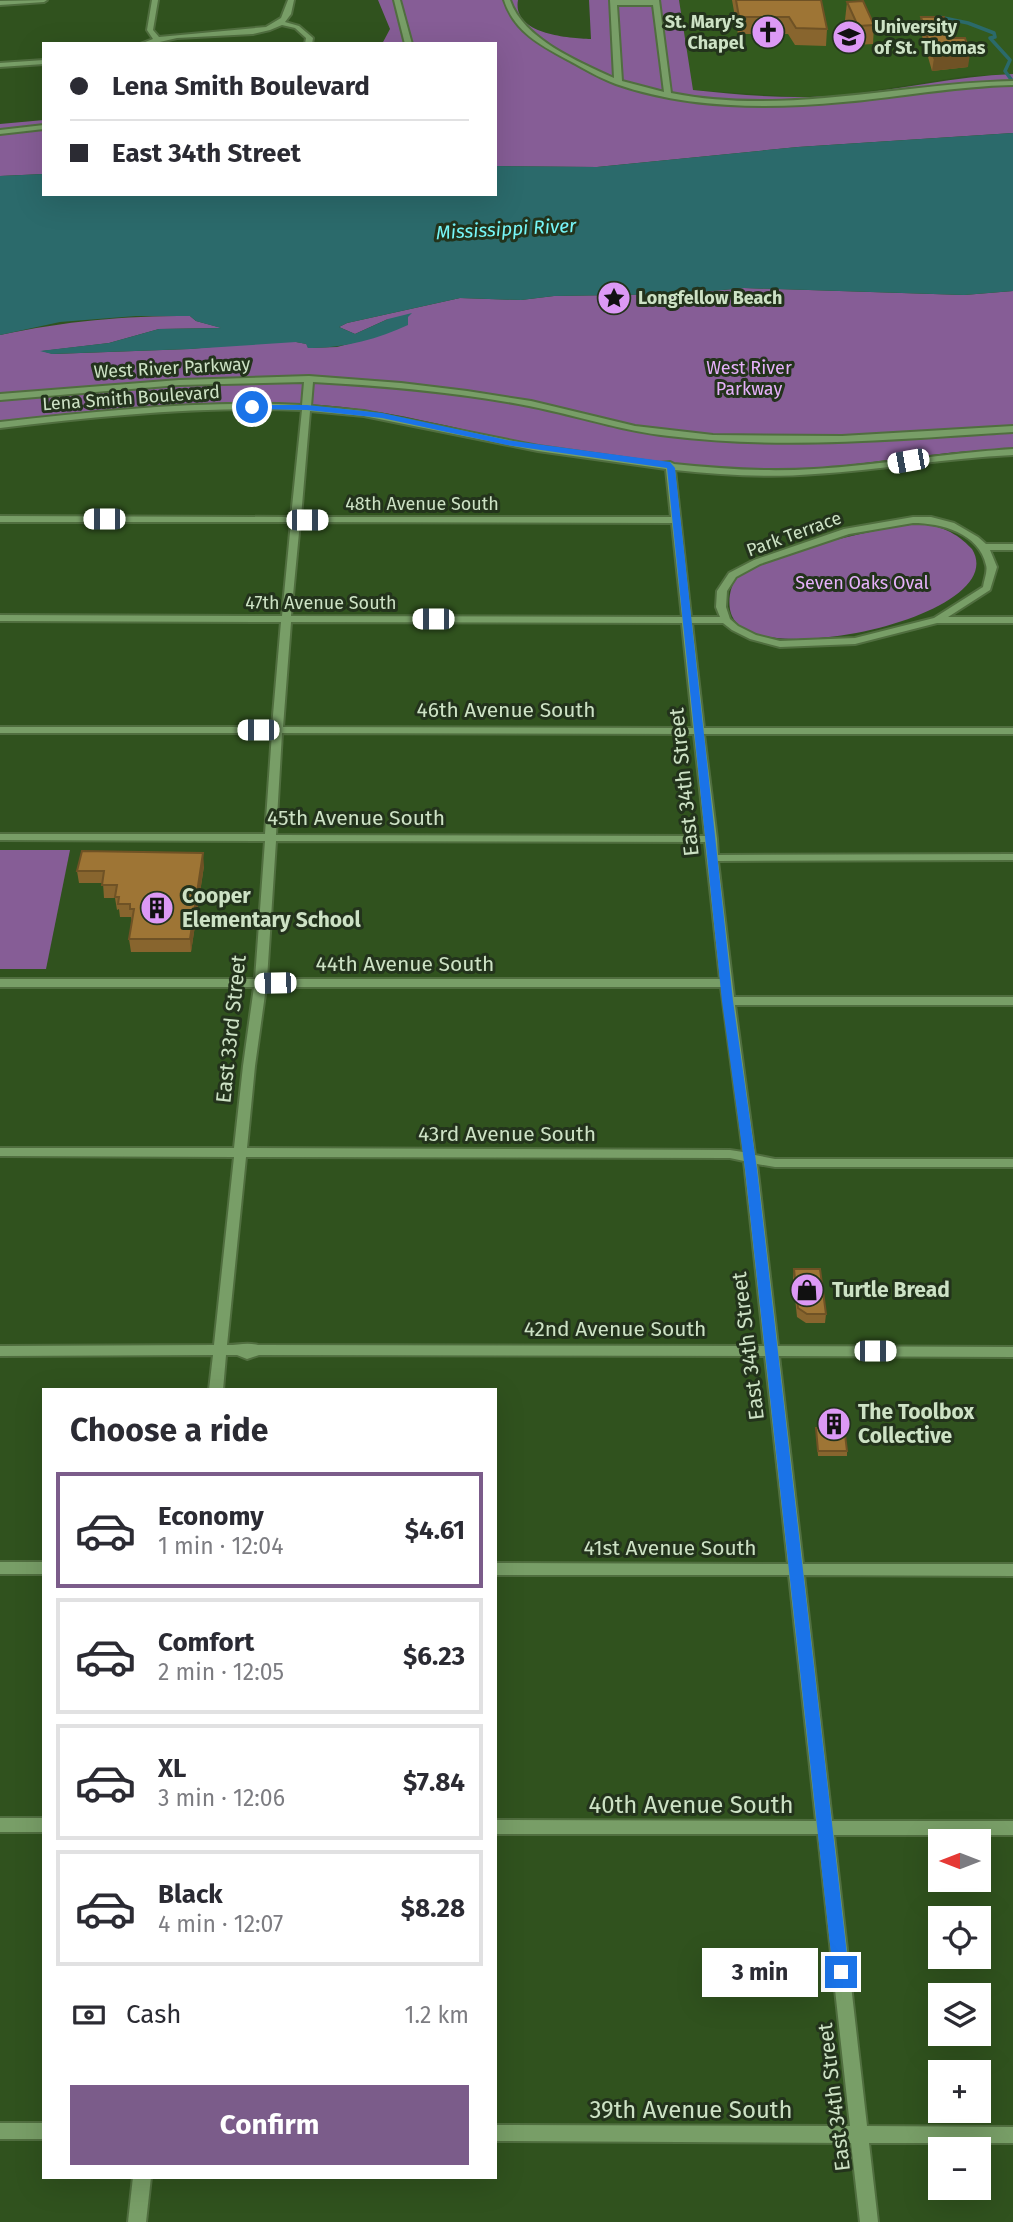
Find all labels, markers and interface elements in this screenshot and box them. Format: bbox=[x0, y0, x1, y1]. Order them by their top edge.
place label: St. Mary's Chapel bbox=[665, 11, 745, 54]
church icon: St. Mary's Chapel bbox=[749, 13, 787, 51]
place label: University of St. Thomas bbox=[874, 16, 986, 59]
school or university icon: University of St. Thomas bbox=[830, 18, 868, 56]
text: Lena Smith Boulevard bbox=[112, 71, 370, 102]
text: East 34th Street bbox=[112, 138, 301, 169]
water label: Mississippi River bbox=[435, 214, 577, 244]
place icon: Longfellow Beach bbox=[595, 279, 633, 317]
place label: Longfellow Beach bbox=[638, 287, 782, 309]
street label: West River Parkway bbox=[93, 353, 251, 383]
park label: West River Parkway bbox=[706, 357, 792, 400]
street label: Lena Smith Boulevard bbox=[41, 381, 221, 415]
route start bbox=[236, 391, 268, 423]
car bbox=[886, 447, 931, 475]
street label: 48th Avenue South bbox=[345, 493, 499, 515]
street label: Park Terrace bbox=[744, 507, 844, 561]
car bbox=[84, 509, 126, 530]
car bbox=[287, 510, 329, 531]
park label: Seven Oaks Oval bbox=[795, 572, 929, 594]
street label: 47th Avenue South bbox=[245, 592, 397, 614]
car bbox=[413, 609, 455, 630]
street label: 46th Avenue South bbox=[417, 697, 595, 723]
street label: East 34th Street bbox=[663, 706, 705, 858]
car bbox=[238, 720, 280, 741]
street label: 45th Avenue South bbox=[267, 805, 445, 831]
place label: Cooper Elementary School bbox=[182, 883, 361, 933]
building icon: Cooper Elementary School bbox=[138, 889, 176, 927]
street label: 44th Avenue South bbox=[316, 951, 494, 977]
street label: East 33rd Street bbox=[210, 953, 252, 1104]
car bbox=[254, 972, 297, 994]
street label: 43rd Avenue South bbox=[418, 1121, 596, 1147]
street label: East 34th Street bbox=[726, 1270, 770, 1422]
shop icon: Turtle Bread bbox=[788, 1271, 826, 1309]
place label: Turtle Bread bbox=[832, 1277, 950, 1303]
street label: 42nd Avenue South bbox=[524, 1316, 706, 1342]
car bbox=[855, 1341, 897, 1362]
place label: The Toolbox Collective bbox=[858, 1399, 975, 1449]
building icon: The Toolbox Collective bbox=[815, 1405, 853, 1443]
text: Choose a ride bbox=[70, 1411, 268, 1449]
icon: car bbox=[74, 1499, 137, 1562]
text: Economy bbox=[158, 1501, 264, 1532]
text: $4.61 bbox=[405, 1515, 465, 1546]
text: 1 min · 12:04 bbox=[158, 1532, 283, 1560]
street label: 41st Avenue South bbox=[583, 1535, 757, 1561]
icon: car bbox=[74, 1625, 137, 1688]
text: Comfort bbox=[158, 1627, 254, 1658]
text: $6.23 bbox=[403, 1641, 465, 1672]
text: 2 min · 12:05 bbox=[158, 1658, 284, 1686]
icon: car bbox=[74, 1751, 137, 1814]
text: XL bbox=[158, 1753, 186, 1784]
text: $7.84 bbox=[403, 1767, 465, 1798]
text: 3 min · 12:06 bbox=[158, 1784, 285, 1812]
street label: 40th Avenue South bbox=[588, 1791, 794, 1819]
north arrow bbox=[928, 1829, 990, 1892]
map controls bbox=[928, 1829, 991, 2200]
icon: car bbox=[74, 1877, 137, 1940]
text: Black bbox=[158, 1879, 223, 1910]
text: $8.28 bbox=[401, 1893, 465, 1924]
button: locate bbox=[928, 1906, 991, 1969]
text: 4 min · 12:07 bbox=[158, 1910, 283, 1938]
callout: 3 min bbox=[701, 1948, 816, 1996]
route end bbox=[825, 1956, 857, 1988]
text: 3 min bbox=[732, 1958, 788, 1986]
button: layers bbox=[928, 1983, 991, 2046]
icon: cash bbox=[70, 1996, 108, 2034]
text: Cash bbox=[126, 1999, 182, 2030]
text: 1.2 km bbox=[405, 2001, 469, 2029]
street label: East 34th Street bbox=[812, 2021, 856, 2173]
button: + bbox=[928, 2060, 991, 2123]
button: Confirm bbox=[70, 2085, 469, 2165]
street label: 39th Avenue South bbox=[589, 2096, 793, 2124]
button: − bbox=[928, 2137, 991, 2200]

